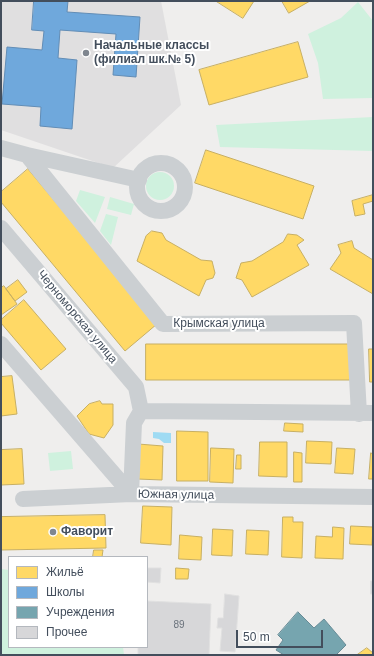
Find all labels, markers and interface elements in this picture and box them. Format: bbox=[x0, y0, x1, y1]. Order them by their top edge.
place label: Начальные классы (филиал шк.№ 5) bbox=[94, 39, 209, 67]
marker: Начальные классы (филиал шк.№ 5) bbox=[81, 48, 91, 58]
street label: Черноморская улица bbox=[34, 267, 120, 367]
street label: Крымская улица bbox=[173, 317, 265, 331]
street label: Южная улица bbox=[138, 487, 214, 503]
place label: Фаворит bbox=[61, 525, 113, 539]
marker: Фаворит bbox=[48, 527, 58, 537]
legend bbox=[8, 556, 148, 648]
text: Жильё bbox=[46, 565, 84, 579]
text: Школы bbox=[46, 585, 84, 599]
text: Учреждения bbox=[46, 605, 115, 619]
house number: 89 bbox=[173, 619, 185, 631]
scale bar bbox=[238, 622, 325, 648]
text: Прочее bbox=[46, 625, 87, 639]
text: 50 m bbox=[243, 630, 270, 644]

